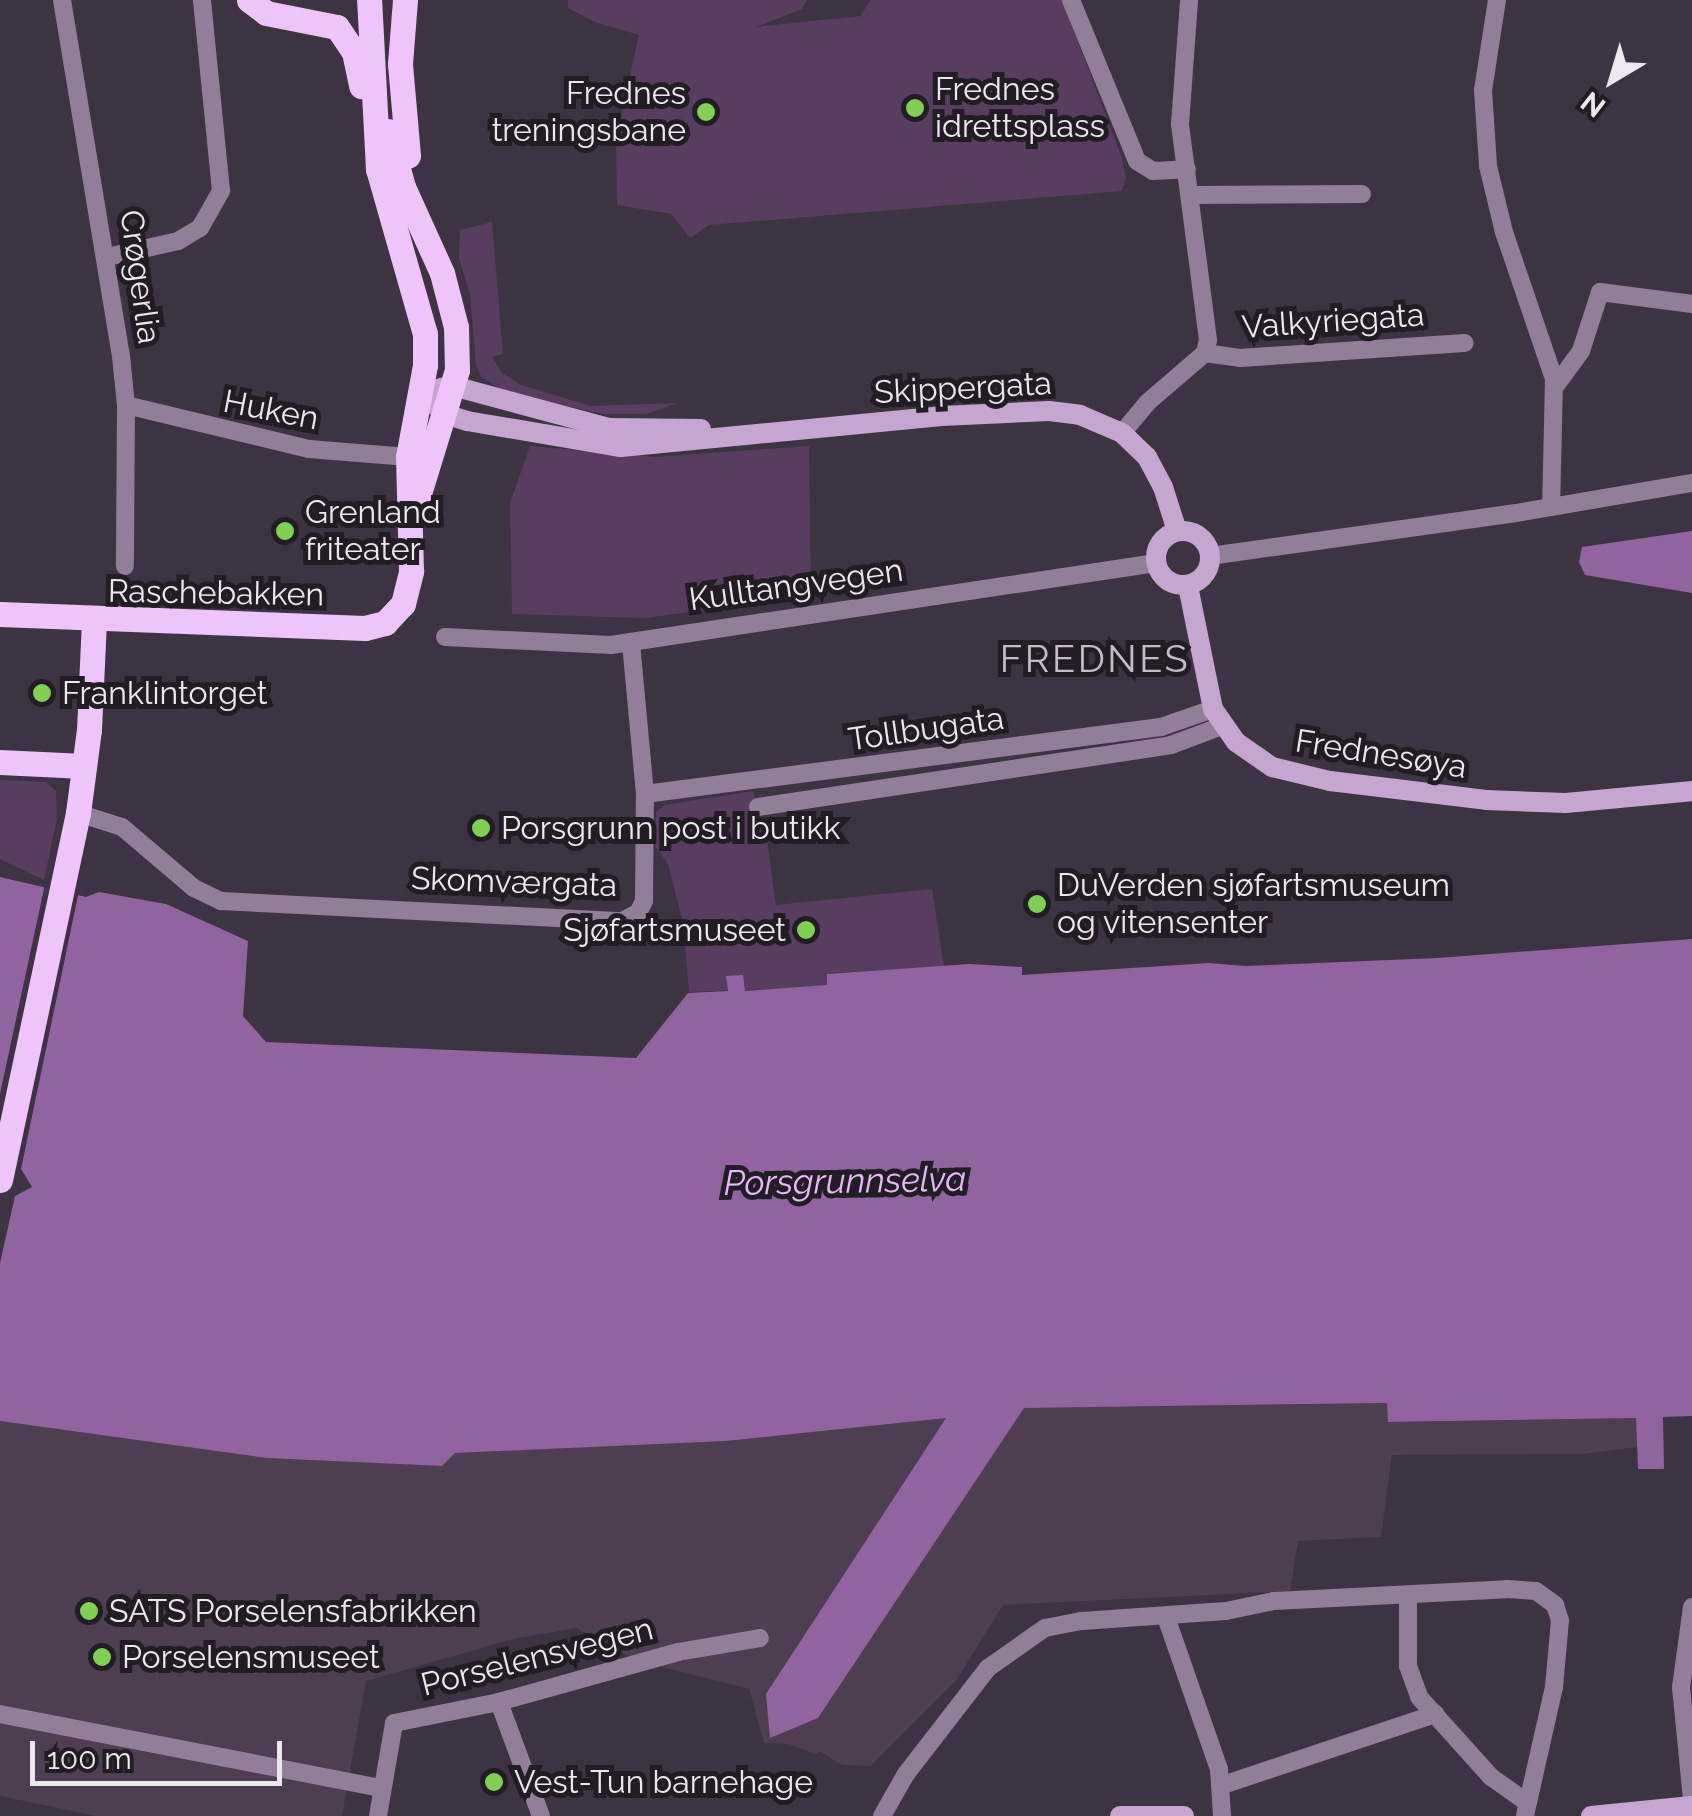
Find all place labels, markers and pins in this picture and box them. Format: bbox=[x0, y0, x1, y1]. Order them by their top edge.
place label: Frednes idrettsplass bbox=[935, 71, 1105, 146]
place label: Frednes treningsbane bbox=[492, 75, 686, 150]
marker: Frednes idrettsplass bbox=[904, 97, 926, 119]
marker: Frednes treningsbane bbox=[695, 101, 717, 123]
place label: Grenland friteater bbox=[305, 494, 441, 569]
marker: Grenland friteater bbox=[274, 520, 296, 542]
place label: Franklintorget bbox=[62, 674, 267, 712]
marker: Franklintorget bbox=[31, 682, 53, 704]
place label: Porsgrunn post i butikk bbox=[501, 809, 840, 847]
marker: Porsgrunn post i butikk bbox=[470, 817, 492, 839]
place label: DuVerden sjøfartsmuseum og vitensenter bbox=[1057, 867, 1450, 942]
marker: DuVerden sjøfartsmuseum og vitensenter bbox=[1026, 893, 1048, 915]
place label: Sjøfartsmuseet bbox=[563, 911, 786, 949]
marker: Sjøfartsmuseet bbox=[795, 919, 817, 941]
place label: SATS Porselensfabrikken bbox=[109, 1592, 477, 1630]
marker: SATS Porselensfabrikken bbox=[78, 1600, 100, 1622]
place label: Porselensmuseet bbox=[122, 1638, 380, 1676]
marker: Porselensmuseet bbox=[91, 1646, 113, 1668]
place label: Vest-Tun barnehage bbox=[514, 1763, 813, 1801]
marker: Vest-Tun barnehage bbox=[483, 1771, 505, 1793]

